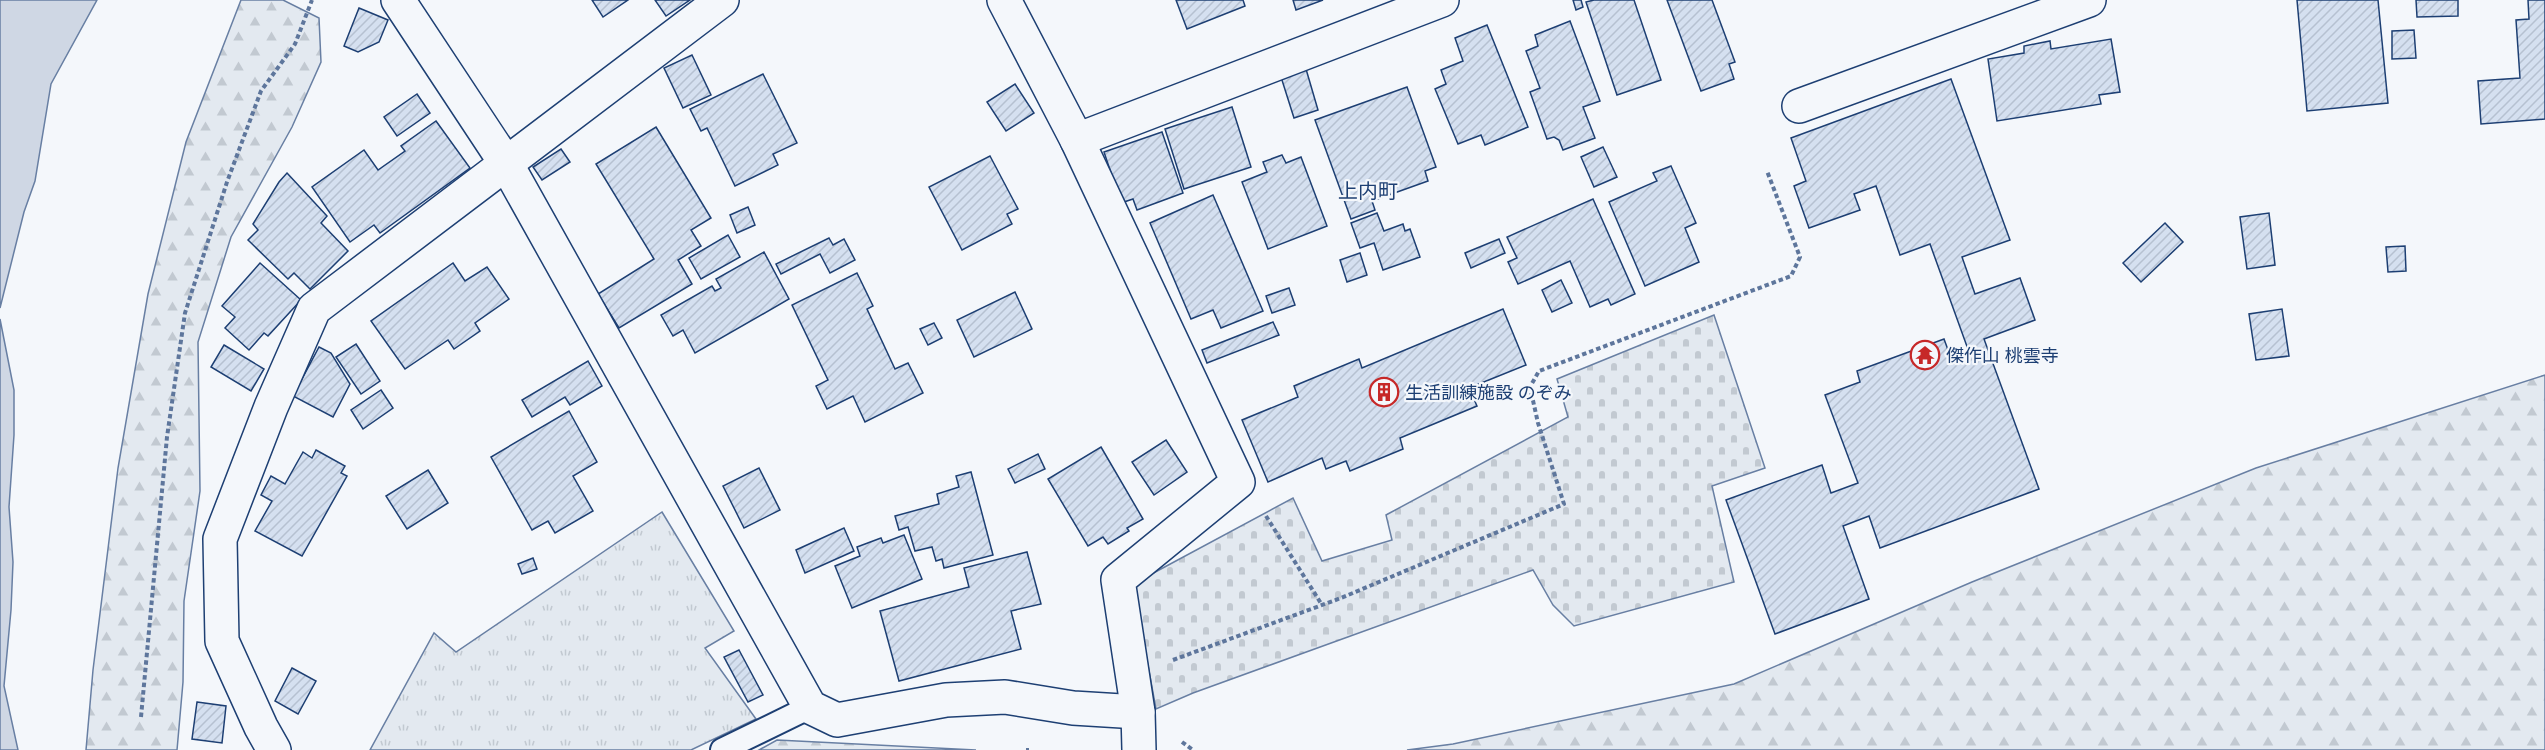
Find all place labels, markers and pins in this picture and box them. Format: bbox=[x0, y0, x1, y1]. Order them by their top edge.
temple icon: 傑作山 桃雲寺 bbox=[1909, 339, 1941, 371]
place label: 傑作山 桃雲寺 bbox=[1946, 343, 2059, 368]
building icon: 生活訓練施設 のぞみ bbox=[1368, 376, 1400, 408]
place label: 生活訓練施設 のぞみ bbox=[1405, 380, 1572, 405]

